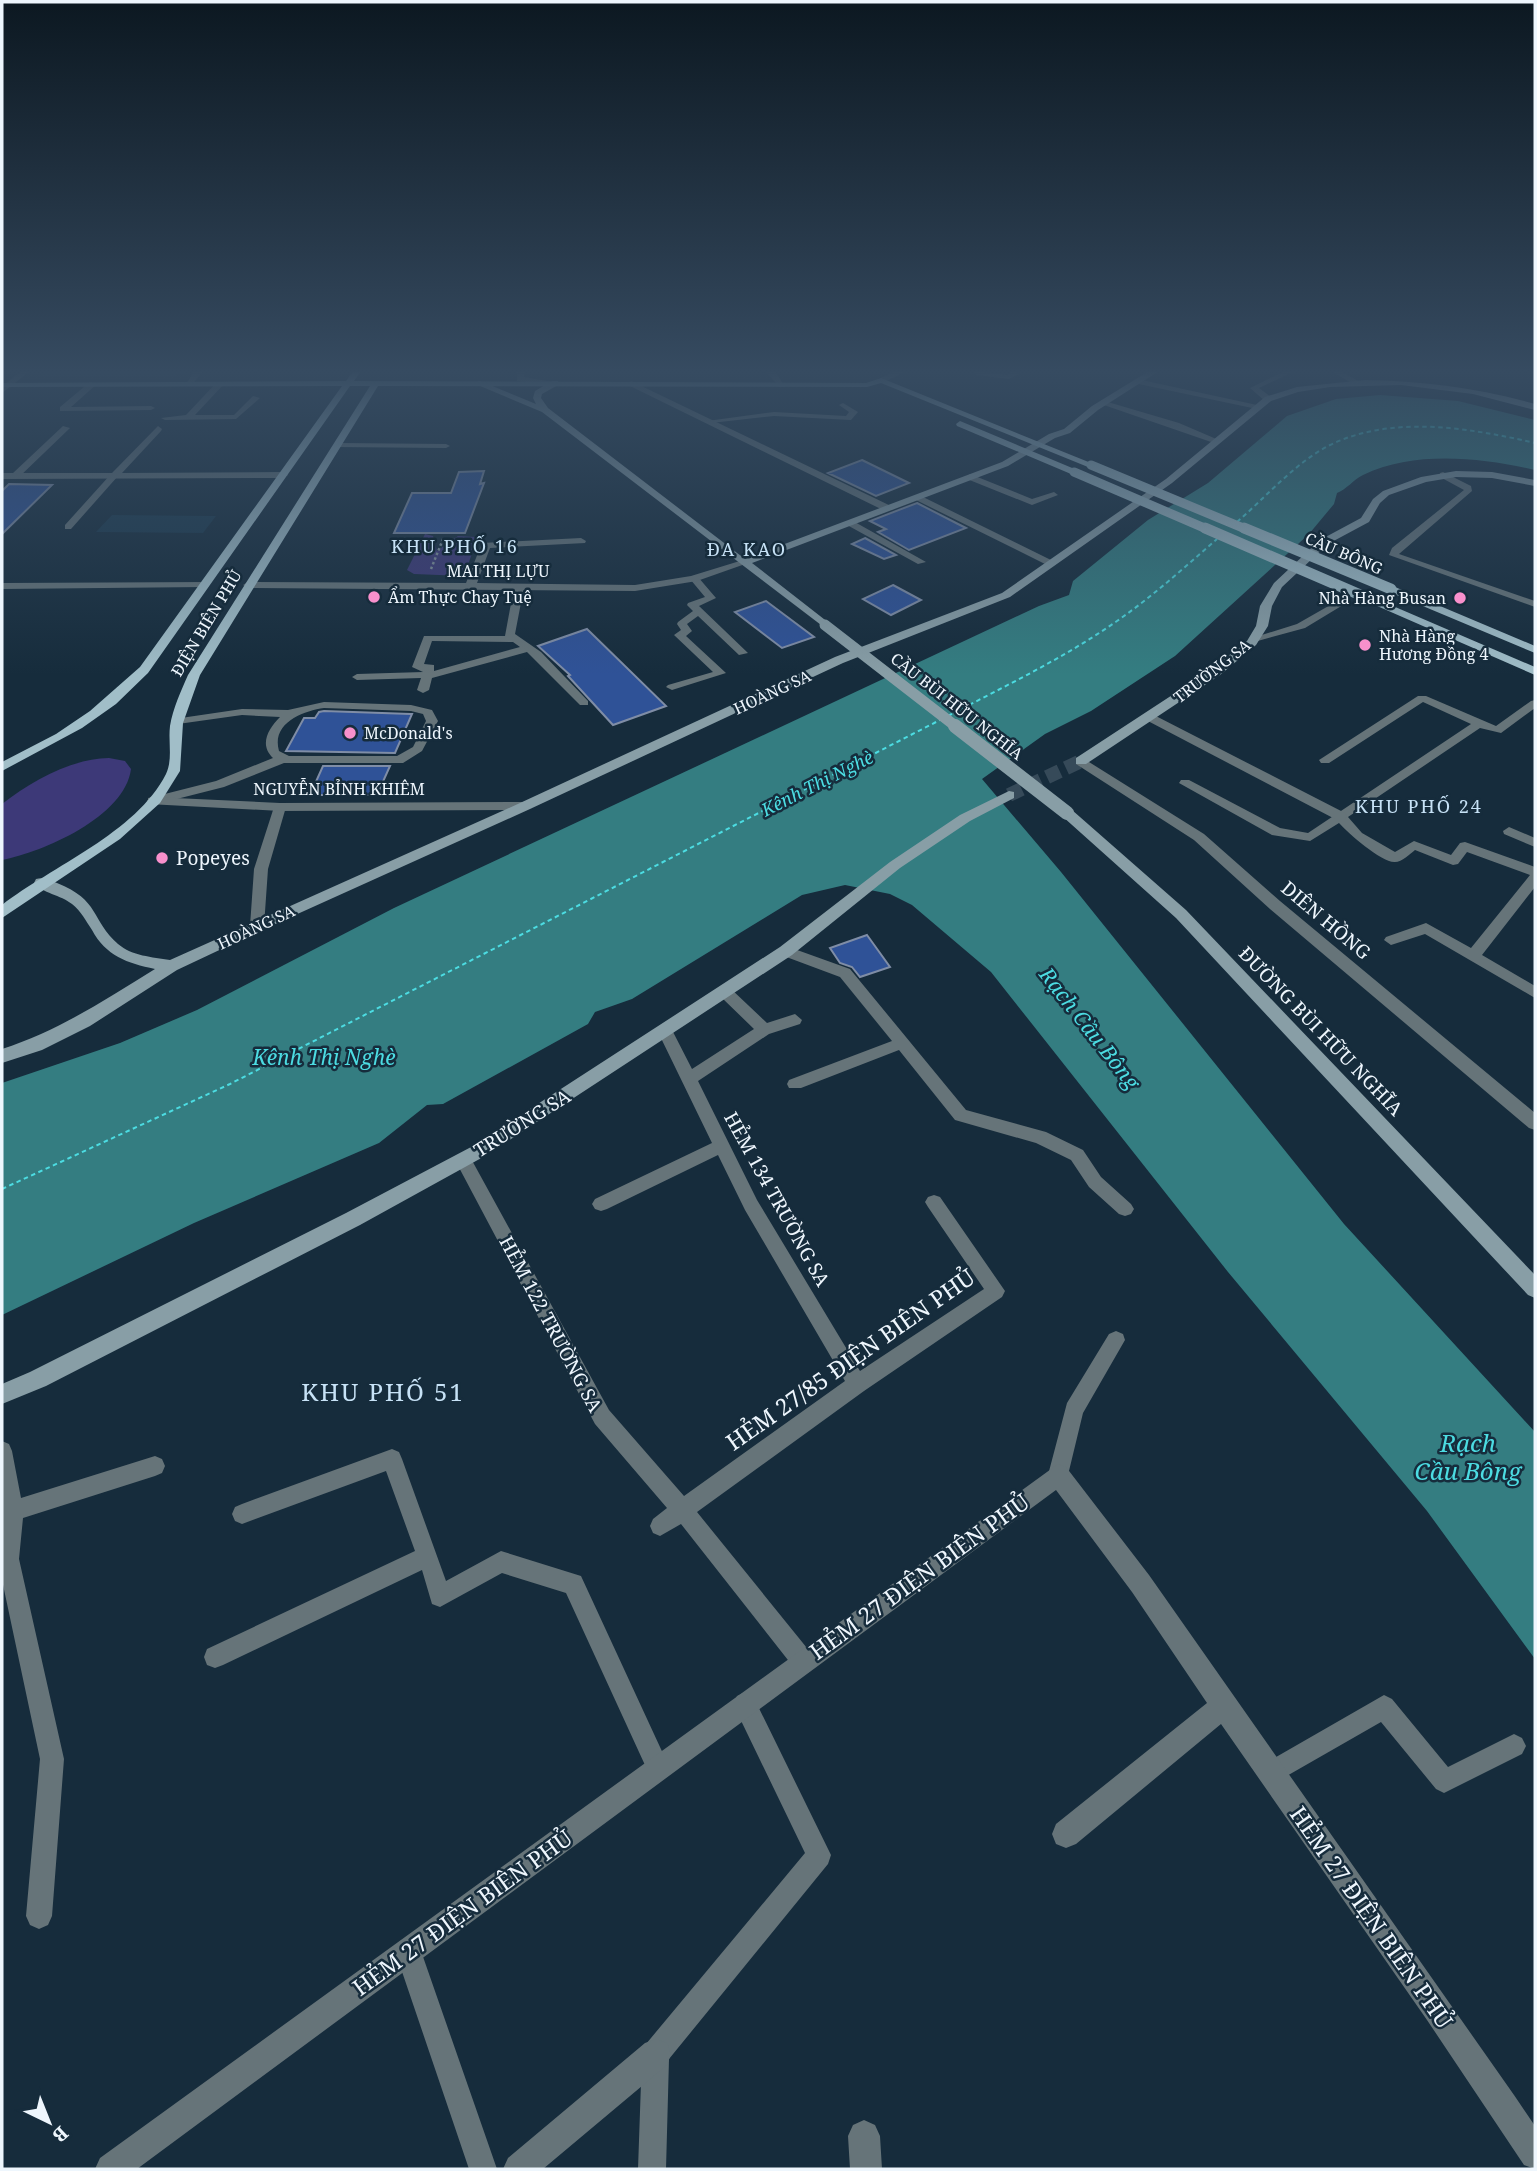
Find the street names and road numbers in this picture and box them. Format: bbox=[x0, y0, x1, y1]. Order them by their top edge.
street label: CẦU BÔNG bbox=[1302, 527, 1387, 579]
street label: MAI THỊ LỰU bbox=[447, 560, 550, 582]
street label: ÐIỆN BIÊN PHỦ bbox=[166, 565, 247, 680]
street label: TRƯỜNG SA bbox=[1169, 634, 1256, 708]
street label: CẦU BÙI HỮU NGHĨA bbox=[886, 647, 1028, 765]
street label: HOÀNG SA bbox=[730, 664, 815, 720]
street label: NGUYỄN BỈNH KHIÊM bbox=[253, 778, 425, 800]
street label: DIÊN HỒNG bbox=[1276, 875, 1377, 965]
street label: HOÀNG SA bbox=[214, 899, 299, 955]
street label: ĐƯỜNG BÙI HỮU NGHĨA bbox=[1233, 941, 1409, 1122]
street label: TRƯỜNG SA bbox=[469, 1083, 576, 1163]
street label: HẺM 134 TRƯỜNG SA bbox=[718, 1107, 836, 1292]
street label: HẺM 122 TRƯỜNG SA bbox=[494, 1231, 609, 1417]
street label: HẺM 27/85 ĐIỆN BIÊN PHỦ bbox=[719, 1260, 981, 1457]
street label: HẺM 27 ĐIỆN BIÊN PHỦ bbox=[802, 1485, 1036, 1667]
street label: HẺM 27 ĐIỆN BIÊN PHỦ bbox=[1283, 1799, 1461, 2035]
street label: HẺM 27 ĐIỆN BIÊN PHỦ bbox=[345, 1821, 579, 2003]

